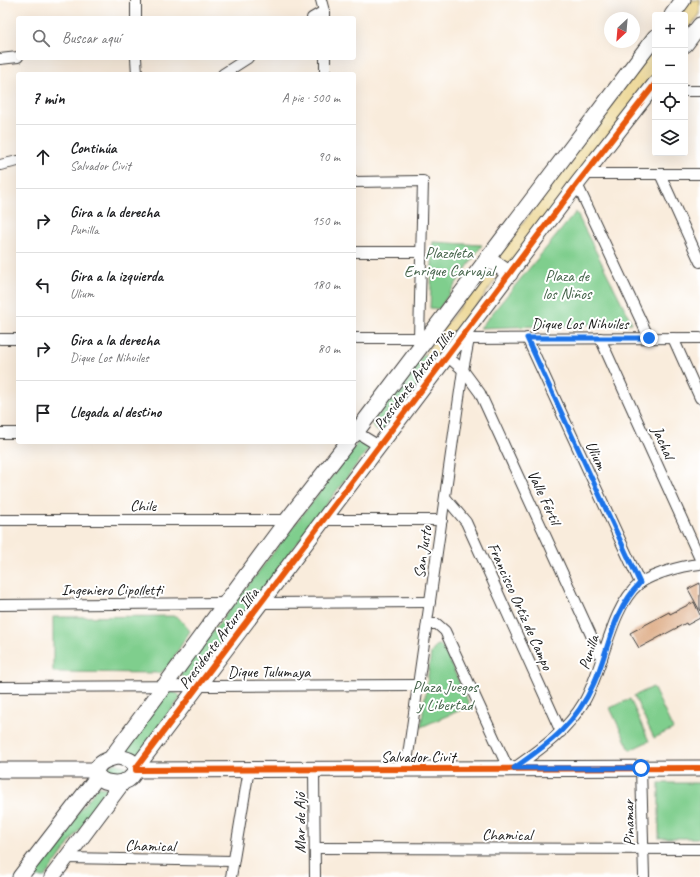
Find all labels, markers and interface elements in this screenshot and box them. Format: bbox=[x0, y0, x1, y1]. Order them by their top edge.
north arrow bbox=[604, 12, 640, 48]
map controls bbox=[652, 12, 688, 156]
button: + bbox=[652, 12, 688, 48]
search box bbox=[16, 16, 356, 60]
icon: search bbox=[30, 27, 52, 49]
text: Buscar aquí bbox=[62, 29, 121, 48]
button: − bbox=[652, 48, 688, 84]
button: locate bbox=[652, 84, 688, 120]
text: 7 min bbox=[32, 88, 65, 109]
text: A pie · 500 m bbox=[282, 90, 340, 106]
button: layers bbox=[652, 120, 688, 156]
text: Continúa bbox=[70, 139, 117, 158]
icon: ahead bbox=[32, 146, 54, 168]
text: 90 m bbox=[318, 149, 340, 165]
text: Salvador Civit bbox=[70, 158, 131, 174]
text: Gira a la derecha bbox=[70, 203, 159, 222]
icon: right bbox=[32, 210, 54, 232]
text: 150 m bbox=[312, 213, 340, 229]
text: Punilla bbox=[70, 222, 98, 238]
park label: Plazoleta Enrique Carvajal bbox=[404, 243, 497, 281]
park label: Plaza de los Niños bbox=[543, 266, 593, 304]
text: Gira a la izquierda bbox=[70, 267, 163, 286]
icon: left bbox=[32, 274, 54, 296]
text: 180 m bbox=[312, 277, 340, 293]
text: Ulium bbox=[70, 286, 94, 302]
street label: Dique Los Nihuiles bbox=[532, 314, 630, 334]
street label: Presidente Arturo Illia bbox=[369, 324, 459, 434]
route end bbox=[640, 329, 658, 347]
text: Gira a la derecha bbox=[70, 331, 159, 350]
icon: right bbox=[32, 338, 54, 360]
text: 80 m bbox=[318, 341, 340, 357]
text: Dique Los Nihuiles bbox=[70, 350, 149, 366]
icon: arrive bbox=[32, 402, 54, 424]
text: Llegada al destino bbox=[70, 403, 161, 422]
street label: Jachal bbox=[647, 422, 680, 465]
street label: Ulium bbox=[581, 438, 612, 474]
street label: Valle Fértil bbox=[523, 467, 567, 531]
street label: Chile bbox=[130, 496, 158, 516]
street label: San Justo bbox=[409, 523, 437, 580]
street label: Francisco Ortíz de Campo bbox=[483, 540, 558, 674]
street label: Ingeniero Cipolletti bbox=[61, 580, 165, 600]
street label: Presidente Arturo Illia bbox=[174, 583, 264, 693]
street label: Punilla bbox=[574, 631, 604, 672]
street label: Dique Tulumaya bbox=[228, 662, 311, 682]
park label: Plaza Juegos y Libertad bbox=[412, 677, 479, 715]
street label: Salvador Civit bbox=[381, 747, 458, 767]
route start bbox=[632, 759, 650, 777]
street label: Mar de Ajó bbox=[290, 790, 310, 853]
street label: Pinamar bbox=[619, 798, 639, 846]
street label: Chamical bbox=[482, 825, 535, 845]
street label: Chamical bbox=[125, 836, 178, 856]

